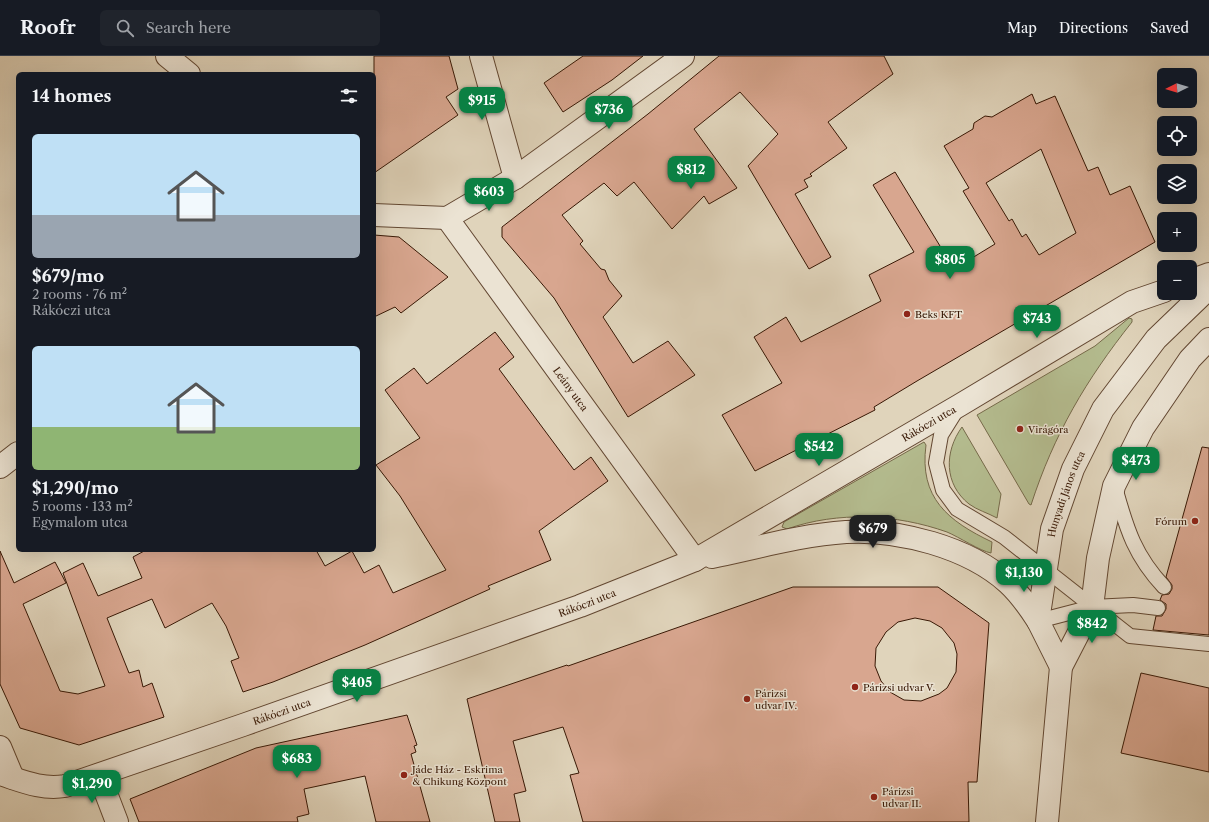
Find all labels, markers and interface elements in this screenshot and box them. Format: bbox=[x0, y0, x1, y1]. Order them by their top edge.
search box bbox=[100, 10, 380, 46]
text: Roofr bbox=[20, 16, 76, 39]
icon: search bbox=[114, 17, 136, 39]
text: Search here bbox=[146, 18, 231, 37]
text: Map bbox=[1007, 19, 1037, 37]
text: Directions bbox=[1059, 19, 1128, 37]
text: Saved bbox=[1150, 19, 1189, 37]
north arrow bbox=[1157, 68, 1197, 108]
map controls bbox=[1157, 68, 1197, 300]
icon: filters bbox=[338, 85, 360, 107]
text: 14 homes bbox=[32, 86, 111, 106]
pin: $915 bbox=[458, 87, 506, 121]
text: $915 bbox=[468, 92, 496, 108]
pin: $736 bbox=[585, 96, 633, 130]
text: $736 bbox=[594, 101, 624, 117]
button: locate bbox=[1157, 116, 1197, 156]
pin: $812 bbox=[667, 156, 715, 190]
icon: home bbox=[160, 160, 232, 232]
text: $812 bbox=[677, 161, 705, 177]
button: layers bbox=[1157, 164, 1197, 204]
pin: $603 bbox=[465, 178, 513, 212]
text: $603 bbox=[474, 183, 504, 199]
button: + bbox=[1157, 212, 1197, 252]
pin: $805 bbox=[926, 246, 974, 280]
text: $805 bbox=[935, 251, 965, 267]
button: − bbox=[1157, 260, 1197, 300]
text: $679/mo bbox=[32, 266, 104, 286]
text: 2 rooms · 76 m² bbox=[32, 286, 127, 302]
text: Rákóczi utca bbox=[32, 302, 111, 318]
pin: $743 bbox=[1013, 305, 1061, 339]
place label: Beks KFT bbox=[915, 308, 963, 321]
marker: Beks KFT bbox=[902, 309, 912, 319]
text: $743 bbox=[1023, 310, 1051, 326]
street label: Leány utca bbox=[550, 364, 591, 414]
icon: home bbox=[160, 372, 232, 444]
street label: Rákóczi utca bbox=[900, 402, 959, 445]
place label: Virágóra bbox=[1027, 423, 1069, 436]
marker: Virágóra bbox=[1015, 424, 1025, 434]
pin: $542 bbox=[795, 433, 843, 467]
text: $542 bbox=[804, 438, 834, 454]
pin: $473 bbox=[1112, 447, 1160, 481]
street label: Hunyadi János utca bbox=[1045, 448, 1088, 538]
text: $473 bbox=[1121, 452, 1151, 468]
text: $1,290/mo bbox=[32, 478, 119, 498]
text: 5 rooms · 133 m² bbox=[32, 498, 133, 514]
text: Egymalom utca bbox=[32, 514, 128, 530]
pin: $679 bbox=[849, 515, 897, 549]
place label: Fórum bbox=[1155, 515, 1188, 528]
marker: Fórum bbox=[1190, 516, 1200, 526]
text: $679 bbox=[858, 520, 888, 536]
pin: $1,130 bbox=[991, 559, 1057, 593]
text: $1,130 bbox=[1005, 564, 1043, 580]
street label: Rákóczi utca bbox=[557, 586, 618, 620]
pin: $842 bbox=[1068, 610, 1116, 644]
text: $842 bbox=[1077, 615, 1107, 631]
pin: $405 bbox=[333, 669, 381, 703]
text: $405 bbox=[342, 674, 372, 690]
place label: Párizsi udvar V. bbox=[863, 681, 936, 694]
marker: Párizsi udvar V. bbox=[850, 682, 860, 692]
place label: Párizsi udvar IV. bbox=[755, 687, 797, 712]
marker: Párizsi udvar IV. bbox=[742, 694, 752, 704]
street label: Rákóczi utca bbox=[251, 695, 313, 728]
pin: $683 bbox=[273, 745, 321, 779]
text: $683 bbox=[282, 750, 312, 766]
place label: Jáde Ház - Eskrima & Chikung Központ bbox=[410, 763, 507, 788]
pin: $1,290 bbox=[59, 770, 125, 804]
marker: Jáde Ház - Eskrima & Chikung Központ bbox=[399, 770, 409, 780]
text: $1,290 bbox=[72, 775, 112, 791]
place label: Párizsi udvar II. bbox=[882, 785, 922, 810]
marker: Párizsi udvar II. bbox=[869, 792, 879, 802]

